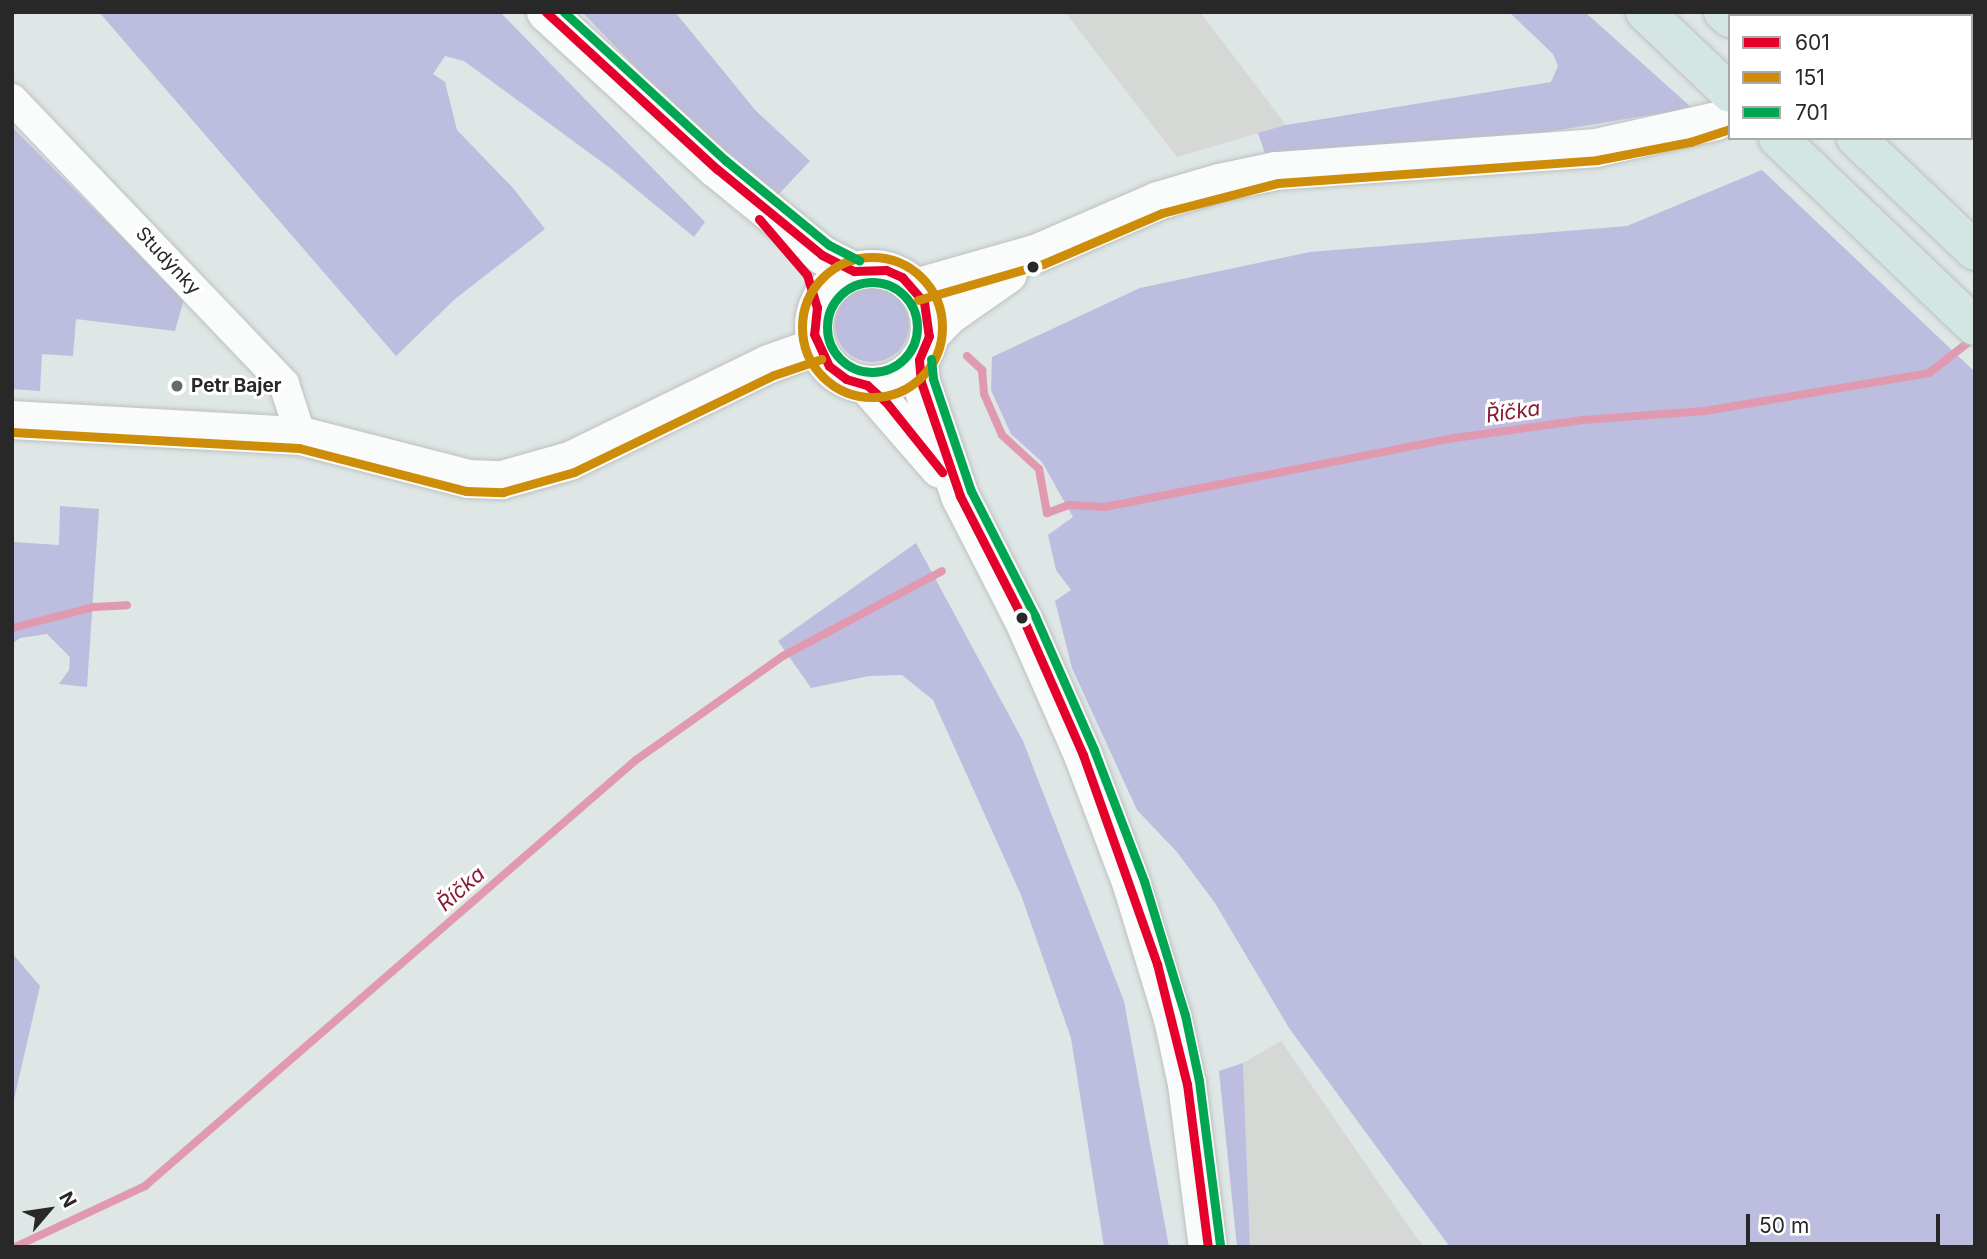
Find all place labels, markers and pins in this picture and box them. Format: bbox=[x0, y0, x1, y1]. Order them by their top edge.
unlabelled marker bbox=[1026, 260, 1040, 274]
place label: Petr Bajer bbox=[191, 375, 281, 397]
marker: Petr Bajer bbox=[169, 378, 185, 394]
unlabelled marker bbox=[1015, 611, 1029, 625]

